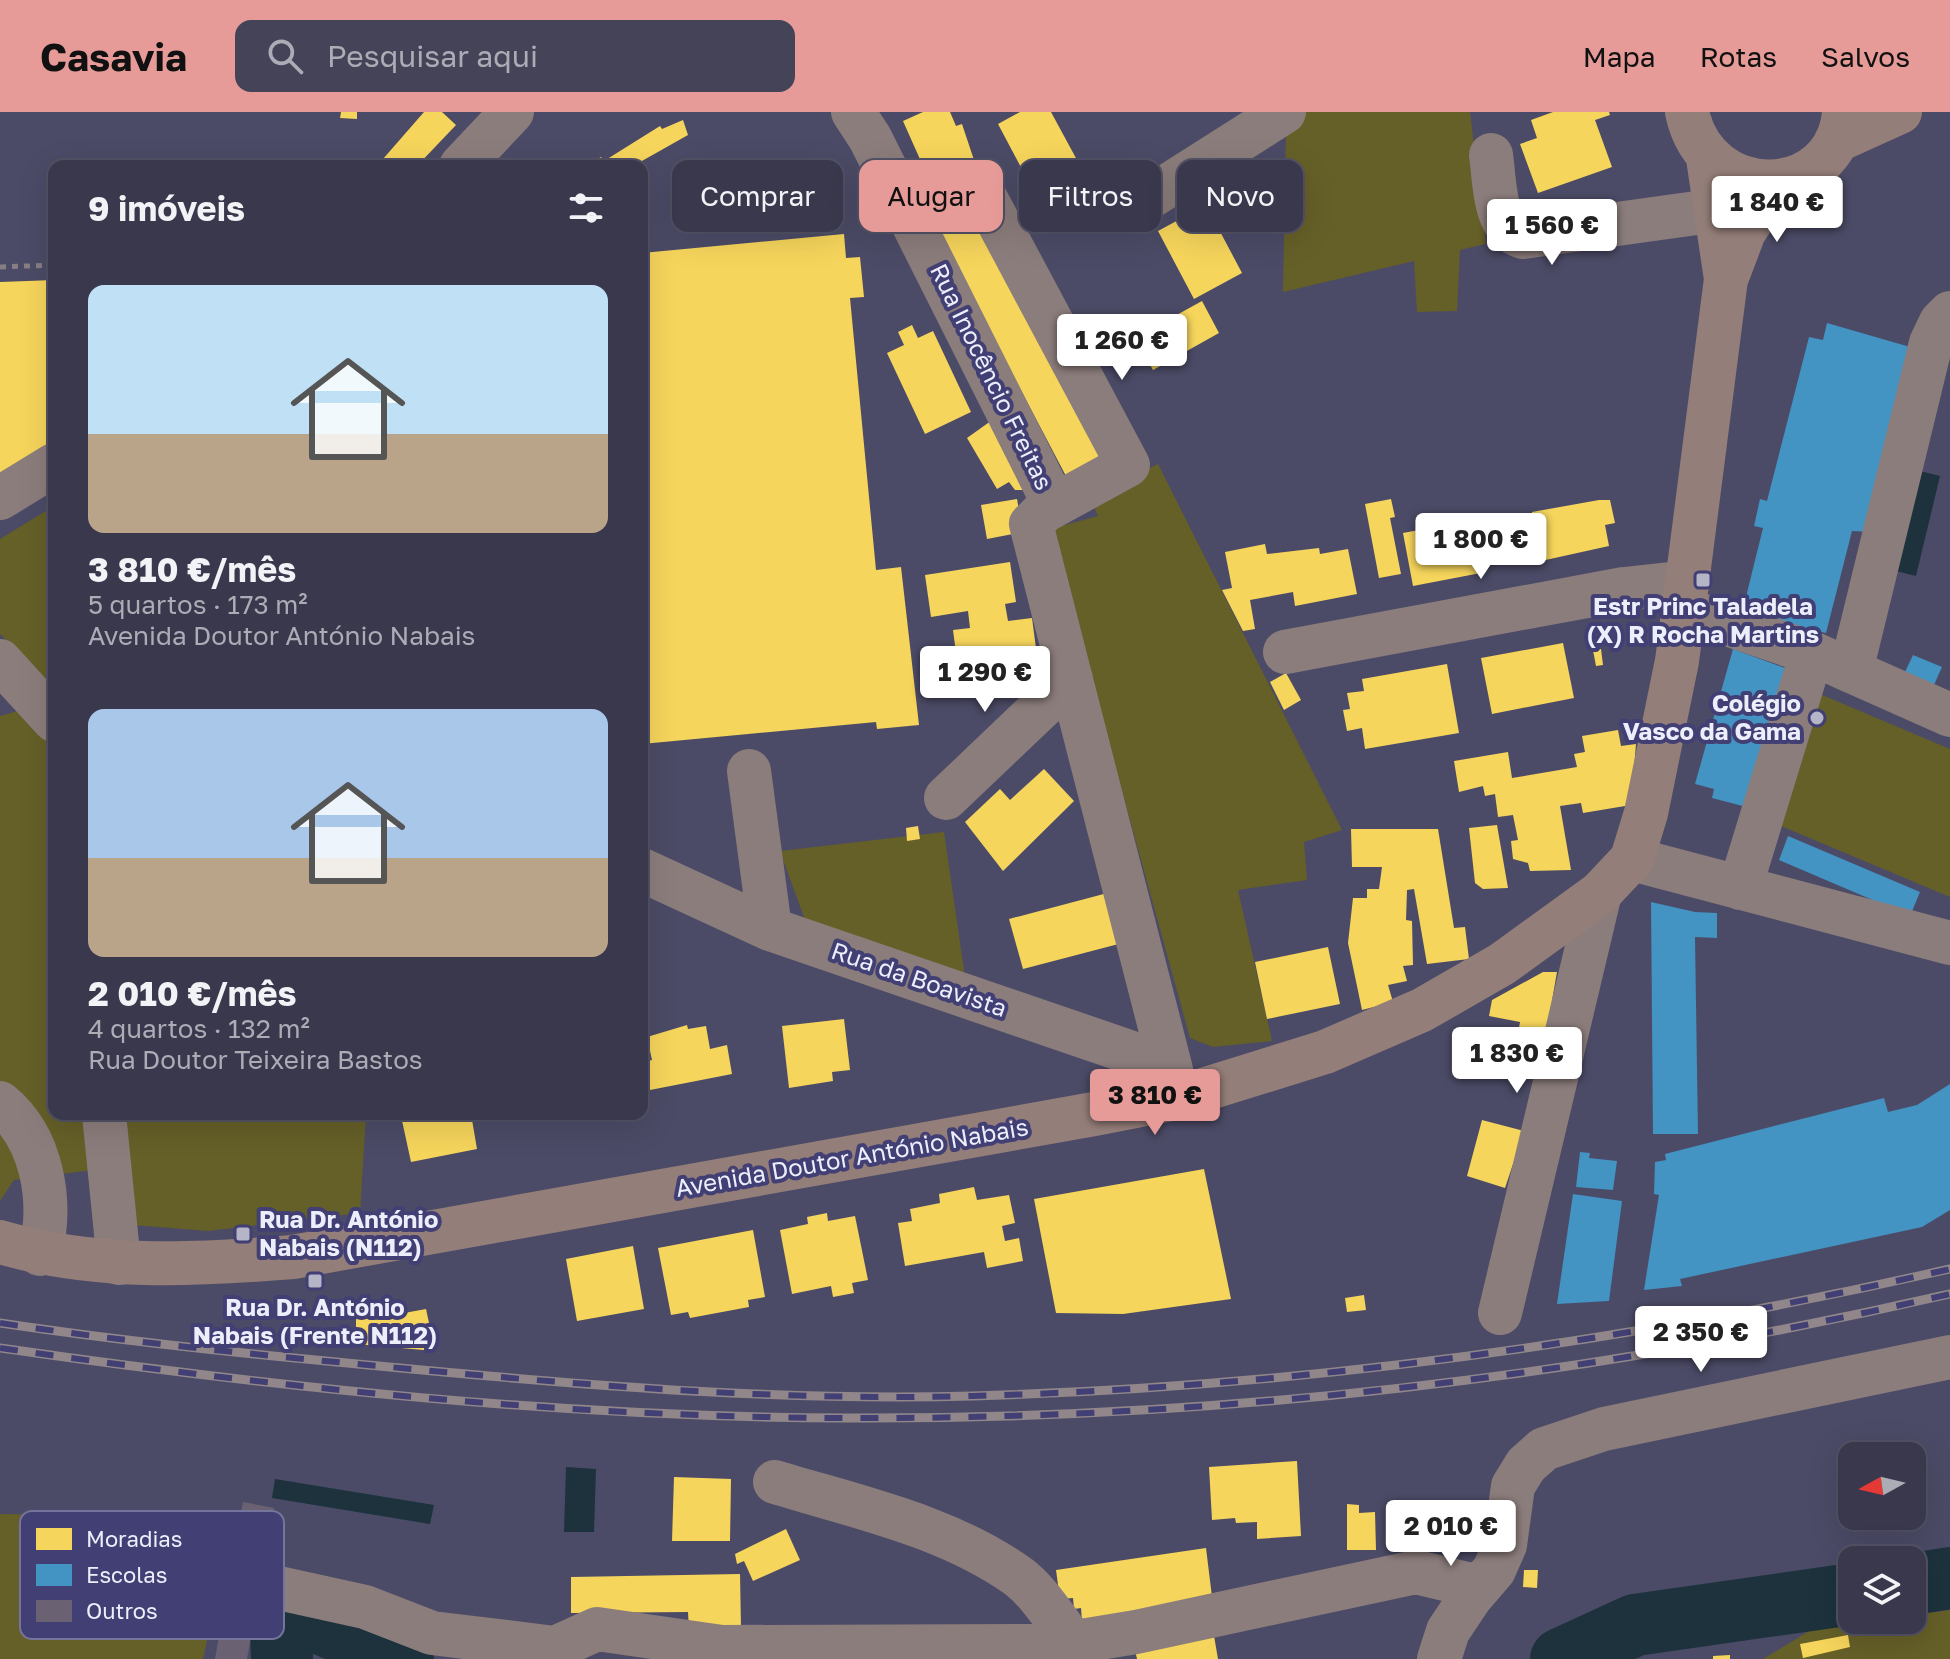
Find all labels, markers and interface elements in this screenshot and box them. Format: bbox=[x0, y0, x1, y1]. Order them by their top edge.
search box bbox=[235, 20, 795, 92]
text: Casavia bbox=[40, 34, 187, 79]
icon: search bbox=[263, 34, 307, 78]
text: Pesquisar aqui bbox=[327, 38, 538, 74]
text: Mapa bbox=[1583, 40, 1656, 73]
text: Rotas bbox=[1700, 40, 1777, 73]
text: Salvos bbox=[1821, 40, 1910, 73]
chip: Comprar bbox=[672, 160, 843, 232]
chip: Alugar bbox=[859, 160, 1003, 232]
chip: Filtros bbox=[1019, 160, 1161, 232]
chip: Novo bbox=[1177, 160, 1303, 232]
pin: 1 840 € bbox=[1703, 176, 1851, 244]
icon: filters bbox=[564, 186, 608, 230]
text: 1 840 € bbox=[1730, 186, 1824, 217]
text: 9 imóveis bbox=[88, 188, 245, 228]
pin: 1 560 € bbox=[1478, 199, 1626, 267]
text: 1 560 € bbox=[1505, 209, 1599, 240]
street label: Rua Inocêncio Freitas bbox=[925, 259, 1060, 494]
pin: 1 260 € bbox=[1048, 314, 1196, 382]
text: 1 260 € bbox=[1075, 324, 1169, 355]
icon: home bbox=[276, 337, 420, 481]
pin: 1 800 € bbox=[1407, 513, 1555, 581]
text: 1 800 € bbox=[1433, 523, 1529, 554]
text: 3 810 €/mês bbox=[88, 549, 296, 589]
marker: Estr Princ Taladela (X) R Rocha Martins bbox=[1694, 571, 1712, 589]
text: 5 quartos · 173 m² bbox=[88, 589, 308, 620]
place label: Estr Princ Taladela (X) R Rocha Martins bbox=[1587, 591, 1819, 648]
text: Avenida Doutor António Nabais bbox=[88, 620, 475, 651]
pin: 1 290 € bbox=[911, 646, 1059, 714]
text: 1 290 € bbox=[938, 656, 1032, 687]
place label: Colégio Vasco da Gama bbox=[1623, 688, 1801, 745]
marker: Colégio Vasco da Gama bbox=[1808, 709, 1826, 727]
icon: home bbox=[276, 761, 420, 905]
street label: Rua da Boavista bbox=[828, 935, 1011, 1022]
text: 2 010 €/mês bbox=[88, 973, 297, 1013]
text: 4 quartos · 132 m² bbox=[88, 1013, 310, 1044]
pin: 1 830 € bbox=[1443, 1027, 1591, 1095]
text: 1 830 € bbox=[1470, 1037, 1564, 1068]
text: Rua Doutor Teixeira Bastos bbox=[88, 1044, 423, 1075]
pin: 3 810 € bbox=[1081, 1069, 1229, 1137]
text: 3 810 € bbox=[1108, 1079, 1202, 1110]
street label: Avenida Doutor António Nabais bbox=[673, 1111, 1030, 1202]
place label: Rua Dr. António Nabais (N112) bbox=[259, 1204, 438, 1261]
marker: Rua Dr. António Nabais (N112) bbox=[234, 1225, 252, 1243]
marker: Rua Dr. António Nabais (Frente N112) bbox=[306, 1272, 324, 1290]
place label: Rua Dr. António Nabais (Frente N112) bbox=[193, 1292, 437, 1349]
pin: 2 350 € bbox=[1627, 1306, 1775, 1374]
text: 2 350 € bbox=[1653, 1316, 1749, 1347]
north arrow bbox=[1838, 1442, 1926, 1530]
map controls bbox=[1838, 1442, 1926, 1634]
pin: 2 010 € bbox=[1377, 1500, 1525, 1568]
text: 2 010 € bbox=[1404, 1510, 1498, 1541]
legend bbox=[20, 1511, 284, 1639]
text: Moradias bbox=[86, 1525, 182, 1552]
button: layers bbox=[1838, 1546, 1926, 1634]
text: Escolas bbox=[86, 1561, 167, 1588]
text: Outros bbox=[86, 1597, 158, 1624]

